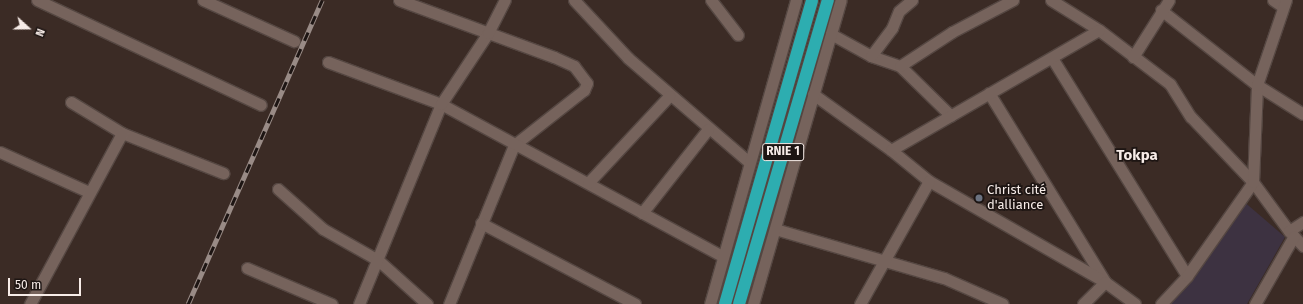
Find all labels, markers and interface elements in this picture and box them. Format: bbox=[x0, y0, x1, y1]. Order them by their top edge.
north arrow bbox=[8, 8, 48, 48]
text: N bbox=[32, 27, 47, 38]
road number: RNIE 1 bbox=[762, 142, 804, 162]
district label: Tokpa bbox=[1116, 147, 1158, 165]
place label: Christ cité d'alliance bbox=[987, 183, 1046, 214]
marker: Christ cité d'alliance bbox=[974, 193, 984, 203]
scale bar bbox=[10, 270, 83, 296]
text: 50 m bbox=[15, 278, 41, 292]

